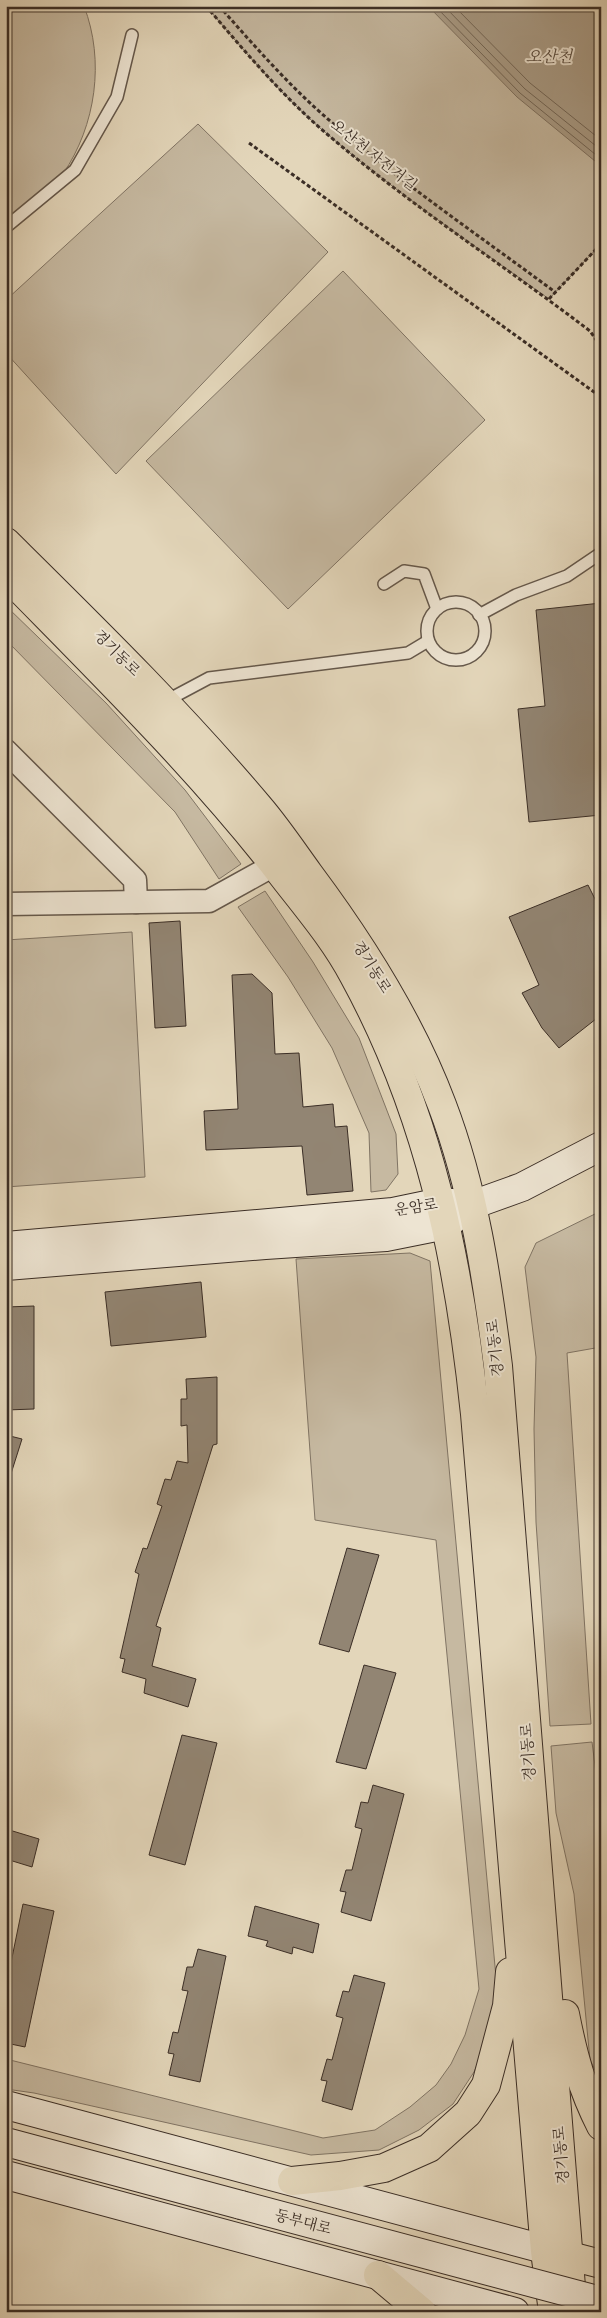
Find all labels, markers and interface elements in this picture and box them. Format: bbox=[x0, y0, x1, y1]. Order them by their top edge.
water label: 오산천 bbox=[526, 46, 574, 68]
street label: 오산천 자전거길 bbox=[327, 115, 421, 195]
street label: 경기동로 bbox=[89, 625, 145, 681]
street label: 경기동로 bbox=[348, 937, 396, 997]
street label: 운암로 bbox=[393, 1194, 440, 1220]
street label: 경기동로 bbox=[482, 1318, 508, 1378]
street label: 경기동로 bbox=[516, 1722, 540, 1782]
street label: 경기동로 bbox=[548, 2125, 573, 2185]
street label: 동부대로 bbox=[272, 2205, 334, 2239]

